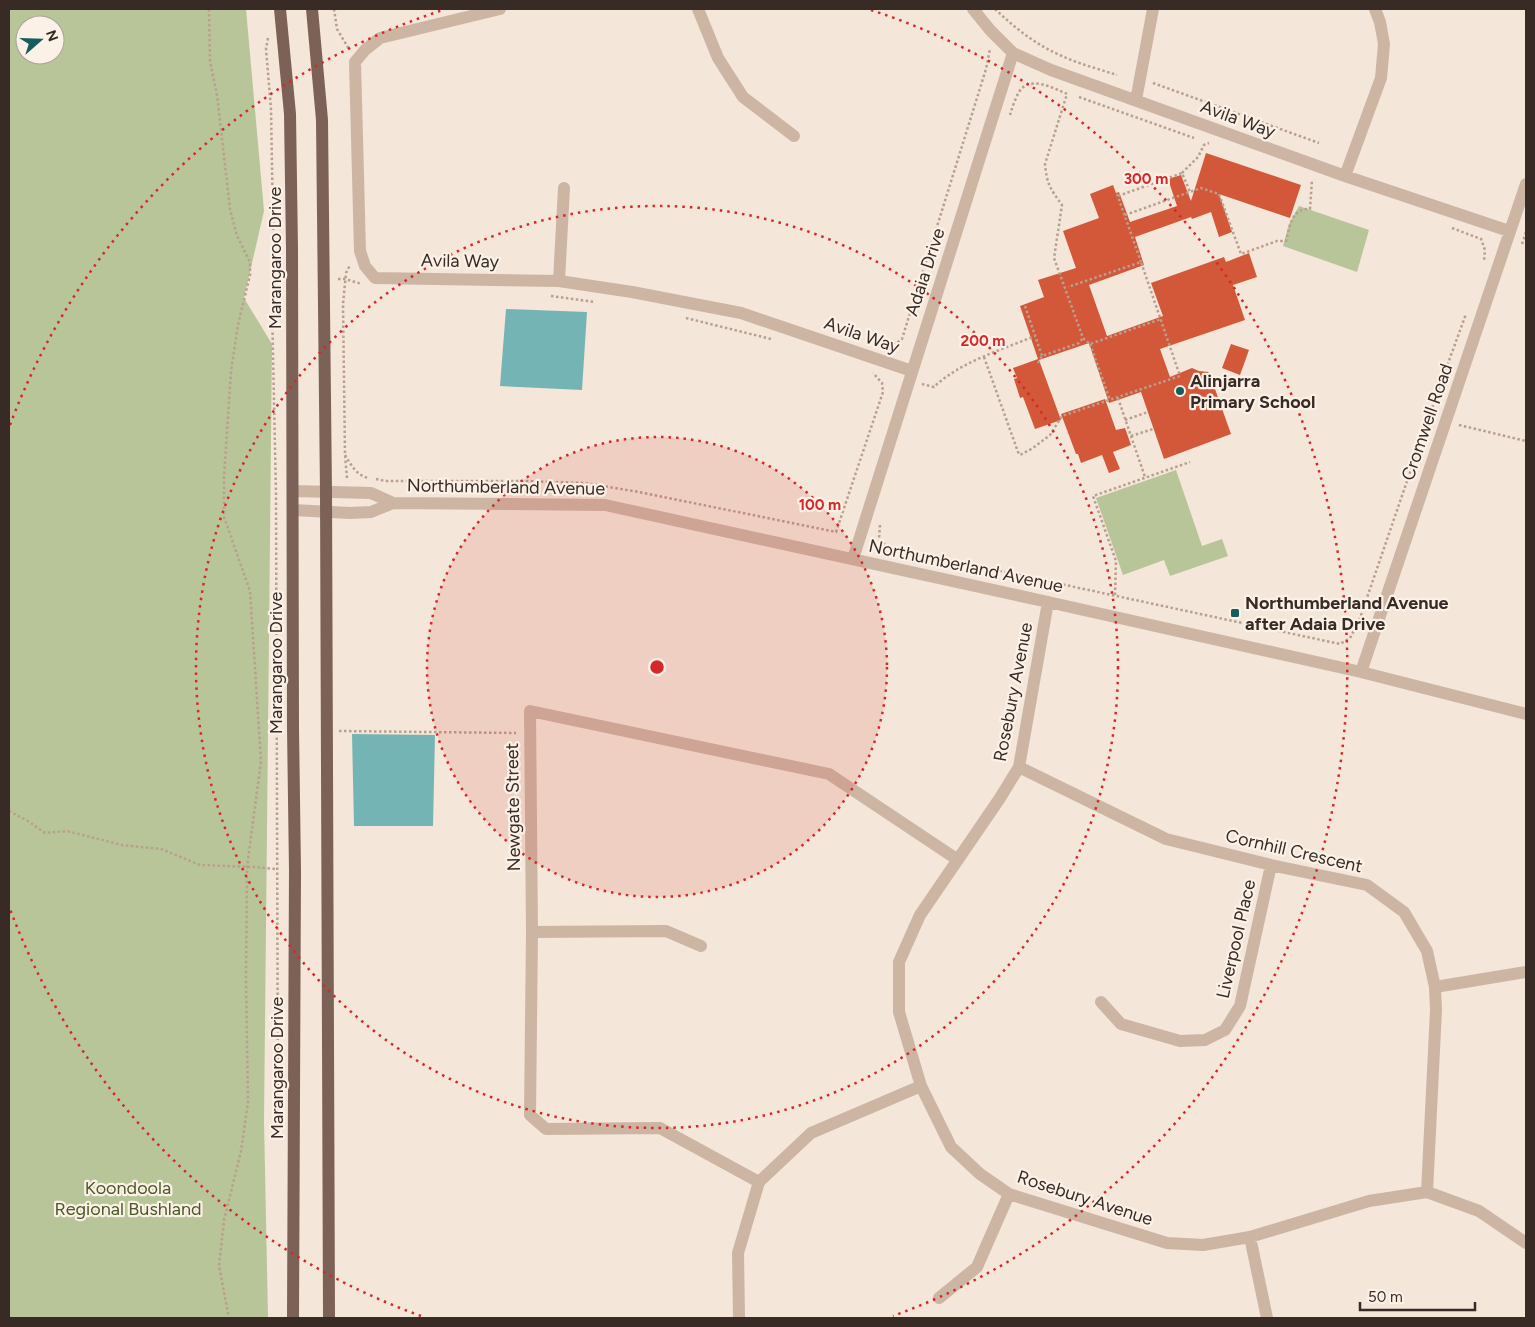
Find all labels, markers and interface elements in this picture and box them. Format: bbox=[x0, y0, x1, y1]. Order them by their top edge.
north arrow bbox=[15, 15, 65, 65]
text: N bbox=[42, 28, 62, 44]
street label: Avila Way bbox=[1198, 95, 1279, 143]
text: 300 m bbox=[1124, 170, 1168, 188]
street label: Marangaroo Drive bbox=[264, 187, 286, 329]
street label: Adaia Drive bbox=[900, 225, 950, 319]
street label: Avila Way bbox=[421, 249, 500, 273]
street label: Avila Way bbox=[821, 312, 903, 358]
text: 200 m bbox=[961, 332, 1005, 350]
street label: Cromwell Road bbox=[1397, 361, 1457, 483]
place label: Alinjarra Primary School bbox=[1190, 370, 1315, 413]
marker: Alinjarra Primary School bbox=[1174, 385, 1186, 397]
street label: Northumberland Avenue bbox=[407, 474, 605, 500]
text: 100 m bbox=[799, 496, 841, 514]
street label: Northumberland Avenue bbox=[867, 535, 1065, 597]
street label: Marangaroo Drive bbox=[265, 592, 287, 734]
place label: Northumberland Avenue after Adaia Drive bbox=[1245, 592, 1449, 635]
marker: Northumberland Avenue after Adaia Drive bbox=[1229, 607, 1241, 619]
street label: Rosebury Avenue bbox=[989, 620, 1037, 763]
centre of rings bbox=[648, 658, 666, 676]
street label: Newgate Street bbox=[501, 742, 525, 871]
street label: Cornhill Crescent bbox=[1223, 825, 1365, 877]
street label: Liverpool Place bbox=[1212, 877, 1260, 1001]
street label: Marangaroo Drive bbox=[266, 997, 288, 1139]
street label: Rosebury Avenue bbox=[1014, 1166, 1156, 1230]
park label: Koondoola Regional Bushland bbox=[54, 1177, 202, 1220]
scale bar bbox=[1360, 1280, 1475, 1312]
text: 50 m bbox=[1368, 1288, 1403, 1306]

